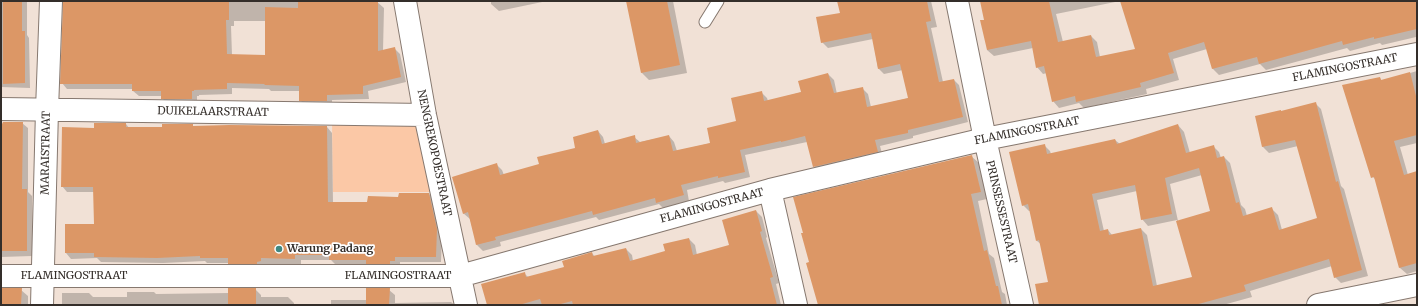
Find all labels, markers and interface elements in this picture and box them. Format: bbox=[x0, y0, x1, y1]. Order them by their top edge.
street label: FLAMINGOSTRAAT bbox=[1291, 51, 1399, 85]
street label: NENGREKOPOESTRAAT bbox=[414, 88, 454, 218]
street label: DUIKELAARSTRAAT bbox=[157, 104, 269, 120]
street label: MARAISTRAAT bbox=[39, 111, 53, 195]
street label: FLAMINGOSTRAAT bbox=[973, 114, 1081, 148]
street label: PRINSESSESTRAAT bbox=[983, 159, 1019, 265]
street label: FLAMINGOSTRAAT bbox=[659, 186, 765, 226]
place label: Warung Padang bbox=[287, 242, 373, 256]
marker: Warung Padang bbox=[274, 244, 284, 254]
street label: FLAMINGOSTRAAT bbox=[21, 269, 127, 283]
street label: FLAMINGOSTRAAT bbox=[345, 269, 451, 283]

